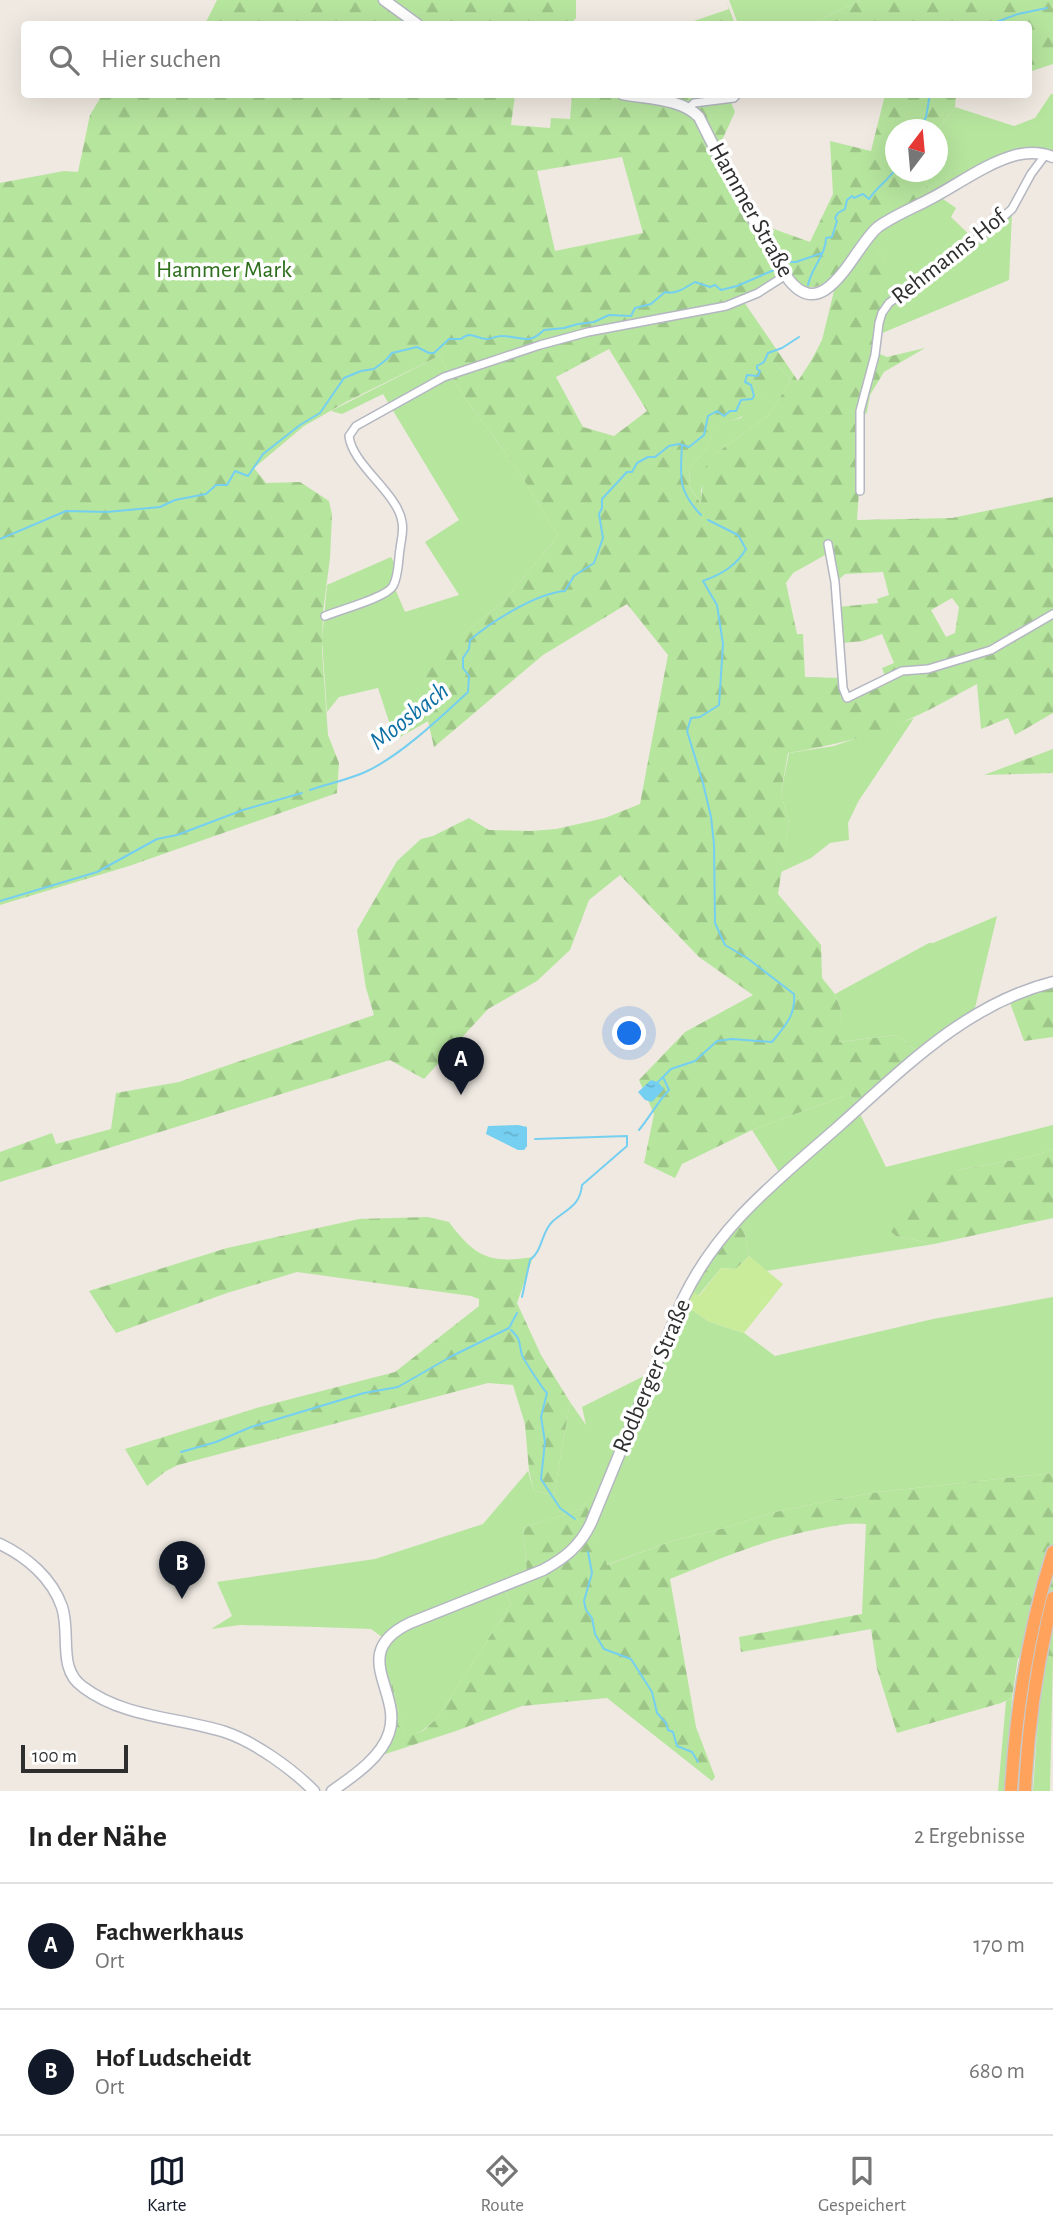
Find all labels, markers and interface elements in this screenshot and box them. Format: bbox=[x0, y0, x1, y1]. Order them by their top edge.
search box bbox=[21, 21, 1032, 98]
icon: search bbox=[45, 41, 83, 79]
text: Hier suchen bbox=[101, 46, 222, 72]
north arrow bbox=[885, 119, 948, 182]
street label: Hammer Straße bbox=[704, 139, 798, 281]
street label: Rehmanns Hof bbox=[887, 204, 1012, 309]
park label: Hammer Mark bbox=[156, 258, 292, 282]
water label: Moosbach bbox=[365, 677, 453, 755]
your location bbox=[612, 1016, 646, 1050]
pin: A bbox=[438, 1037, 484, 1095]
street label: Rodberger Straße bbox=[609, 1296, 695, 1456]
pin: B bbox=[159, 1541, 205, 1599]
scale bar bbox=[21, 1742, 128, 1774]
text: 100 m bbox=[32, 1747, 77, 1766]
text: In der Nähe bbox=[28, 1822, 167, 1852]
text: 2 Ergebnisse bbox=[914, 1825, 1025, 1848]
text: Fachwerkhaus bbox=[95, 1919, 244, 1945]
text: A bbox=[44, 1934, 58, 1957]
text: 170 m bbox=[973, 1934, 1025, 1957]
text: Ort bbox=[95, 1950, 124, 1973]
text: Hof Ludscheidt bbox=[95, 2045, 251, 2071]
text: B bbox=[44, 2060, 58, 2083]
text: 680 m bbox=[969, 2060, 1025, 2083]
text: Ort bbox=[95, 2076, 124, 2099]
tab: Karte bbox=[147, 2152, 186, 2217]
tab: Route bbox=[481, 2152, 524, 2217]
tab: Gespeichert bbox=[818, 2152, 906, 2217]

